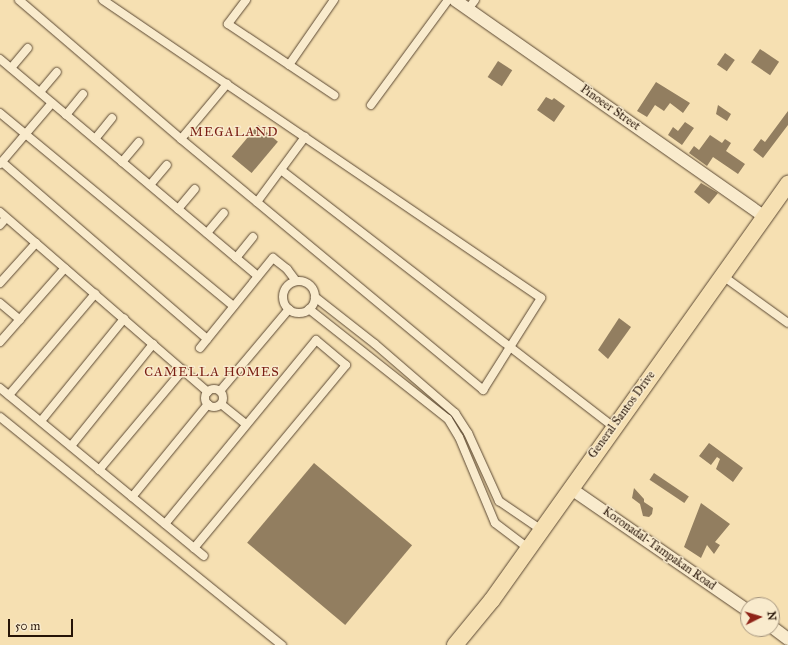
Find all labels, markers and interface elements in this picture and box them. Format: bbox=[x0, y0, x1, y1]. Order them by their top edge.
street label: Pinoeer Street bbox=[577, 82, 643, 134]
district label: MEGALAND bbox=[190, 124, 278, 140]
district label: CAMELLA HOMES bbox=[144, 364, 280, 380]
street label: General Santos Drive bbox=[586, 369, 658, 461]
street label: Koronadal-Tampakan Road bbox=[600, 504, 718, 594]
north arrow bbox=[740, 597, 780, 637]
scale bar bbox=[10, 611, 75, 637]
text: N bbox=[765, 611, 778, 621]
text: 50 m bbox=[15, 619, 40, 633]

